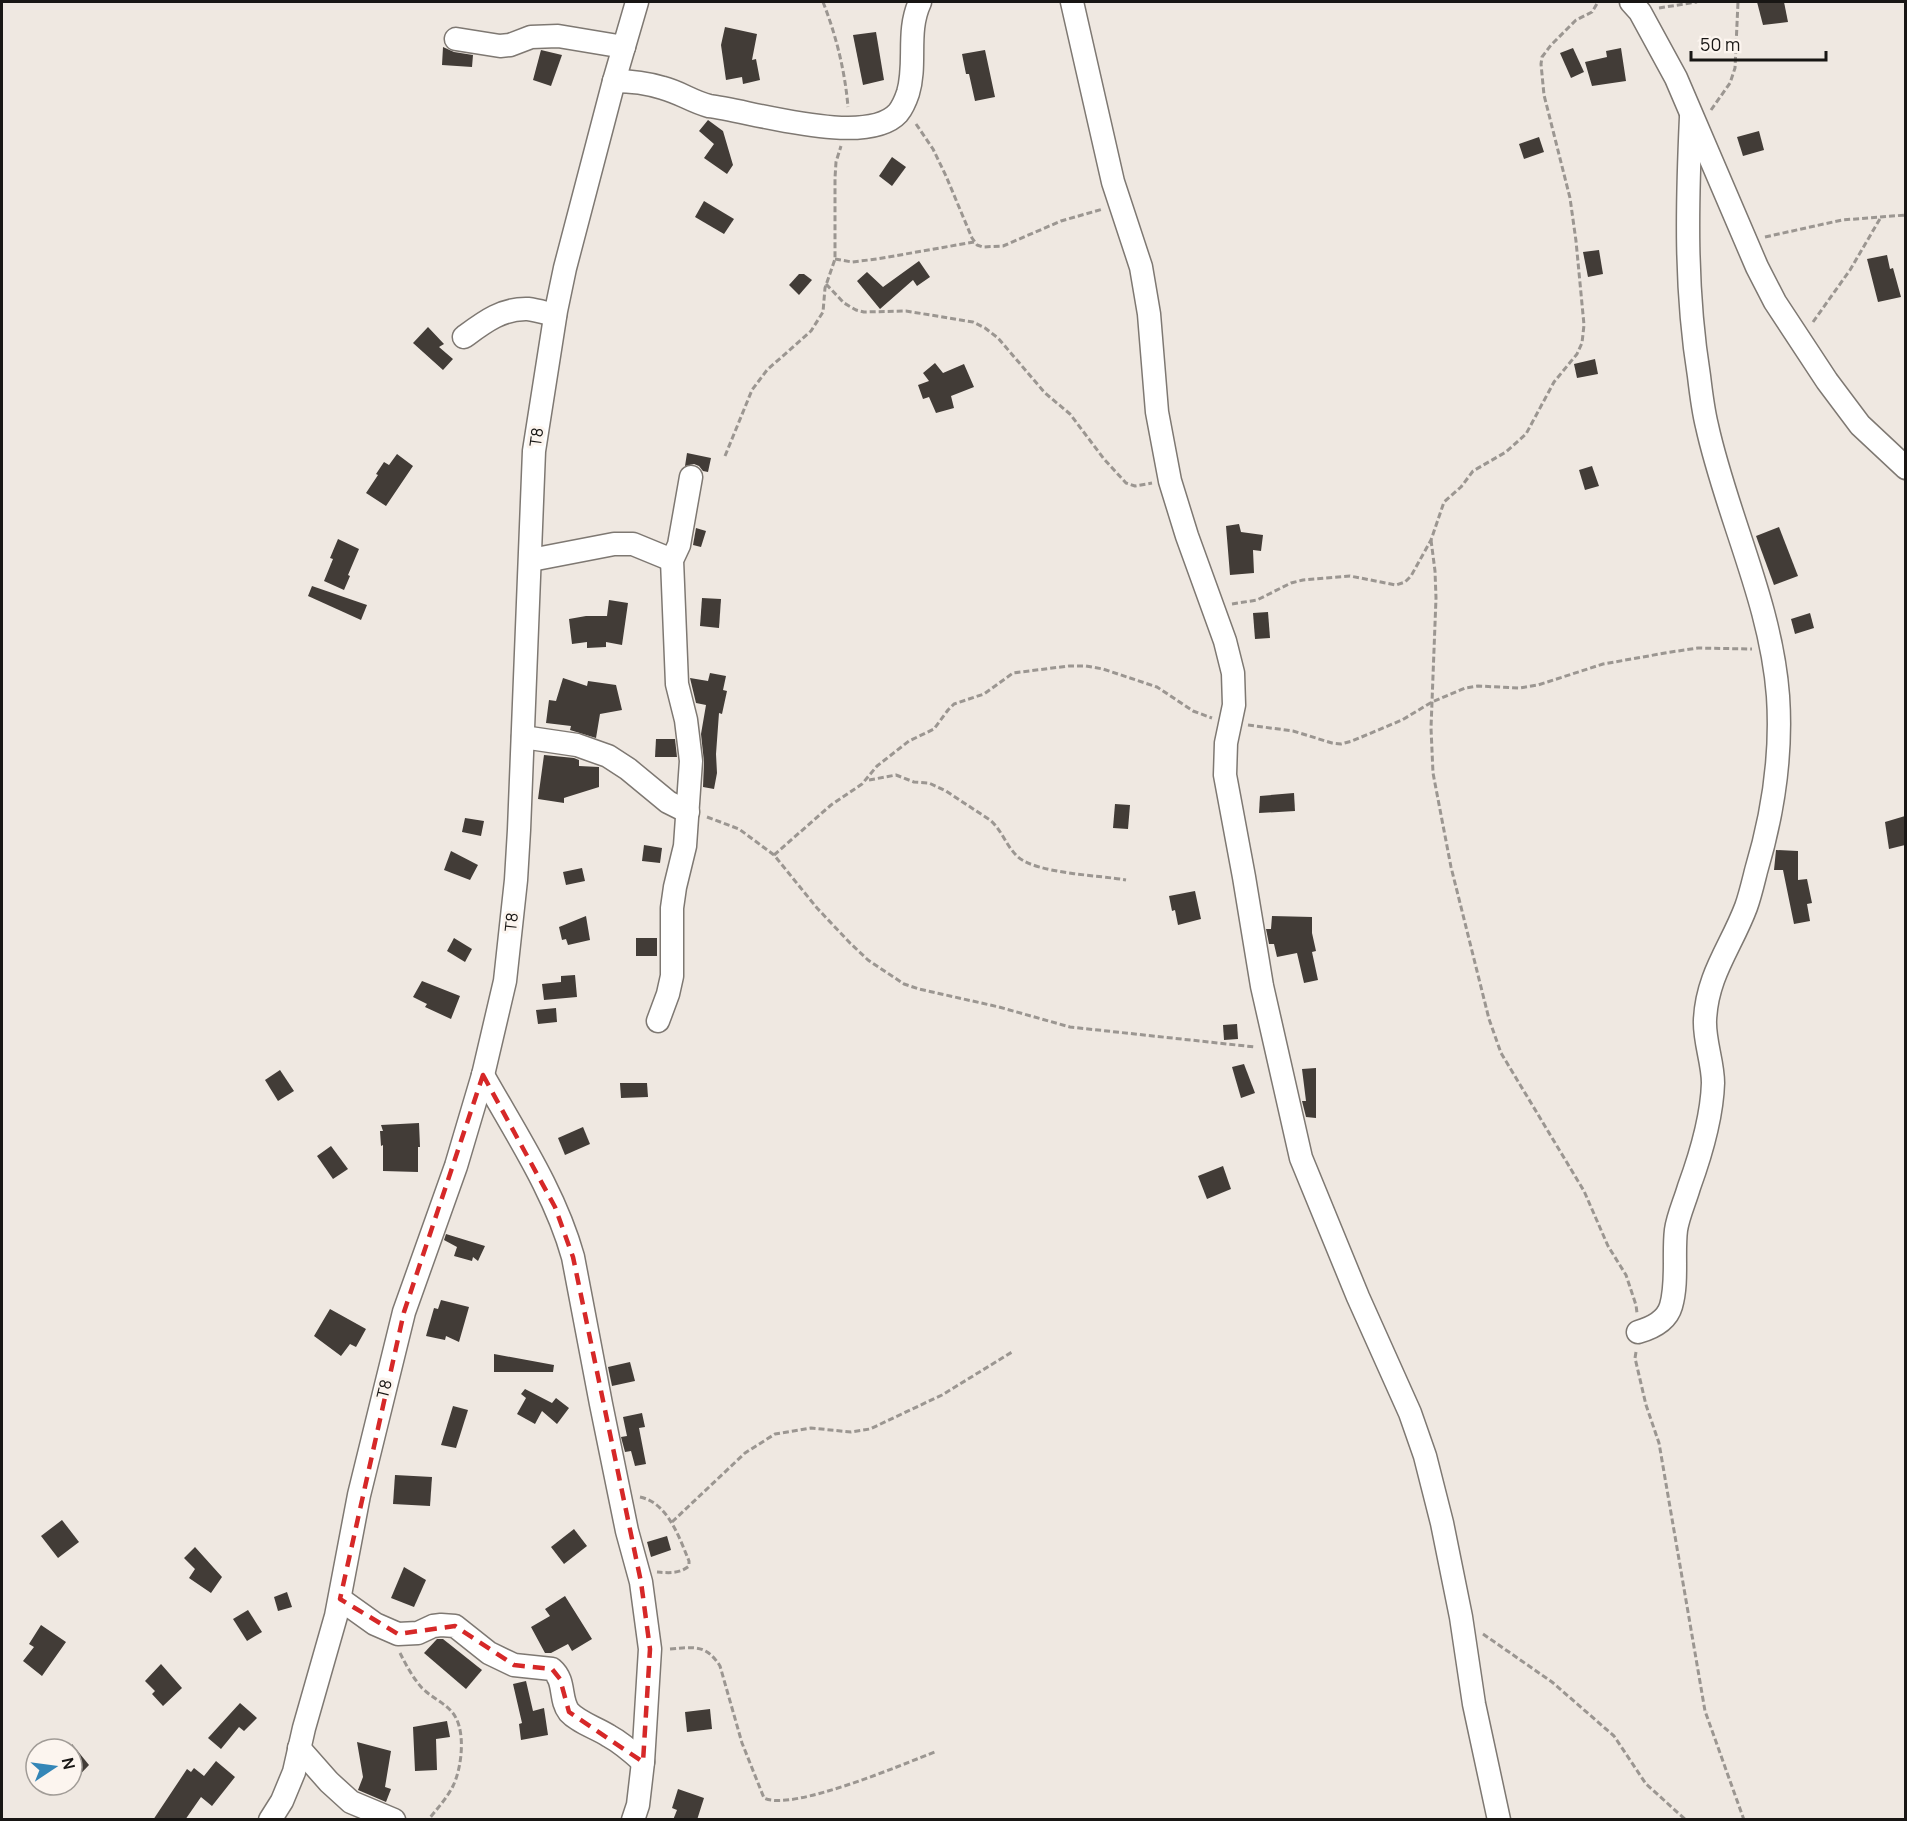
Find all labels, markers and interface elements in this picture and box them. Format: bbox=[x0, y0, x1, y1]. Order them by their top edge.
scale bar bbox=[1691, 24, 1826, 62]
text: 50 m bbox=[1700, 32, 1740, 56]
street label: T8 bbox=[524, 426, 548, 448]
street label: T8 bbox=[499, 911, 523, 933]
street label: T8 bbox=[371, 1377, 397, 1401]
north arrow bbox=[24, 1737, 84, 1797]
text: N bbox=[57, 1756, 81, 1772]

